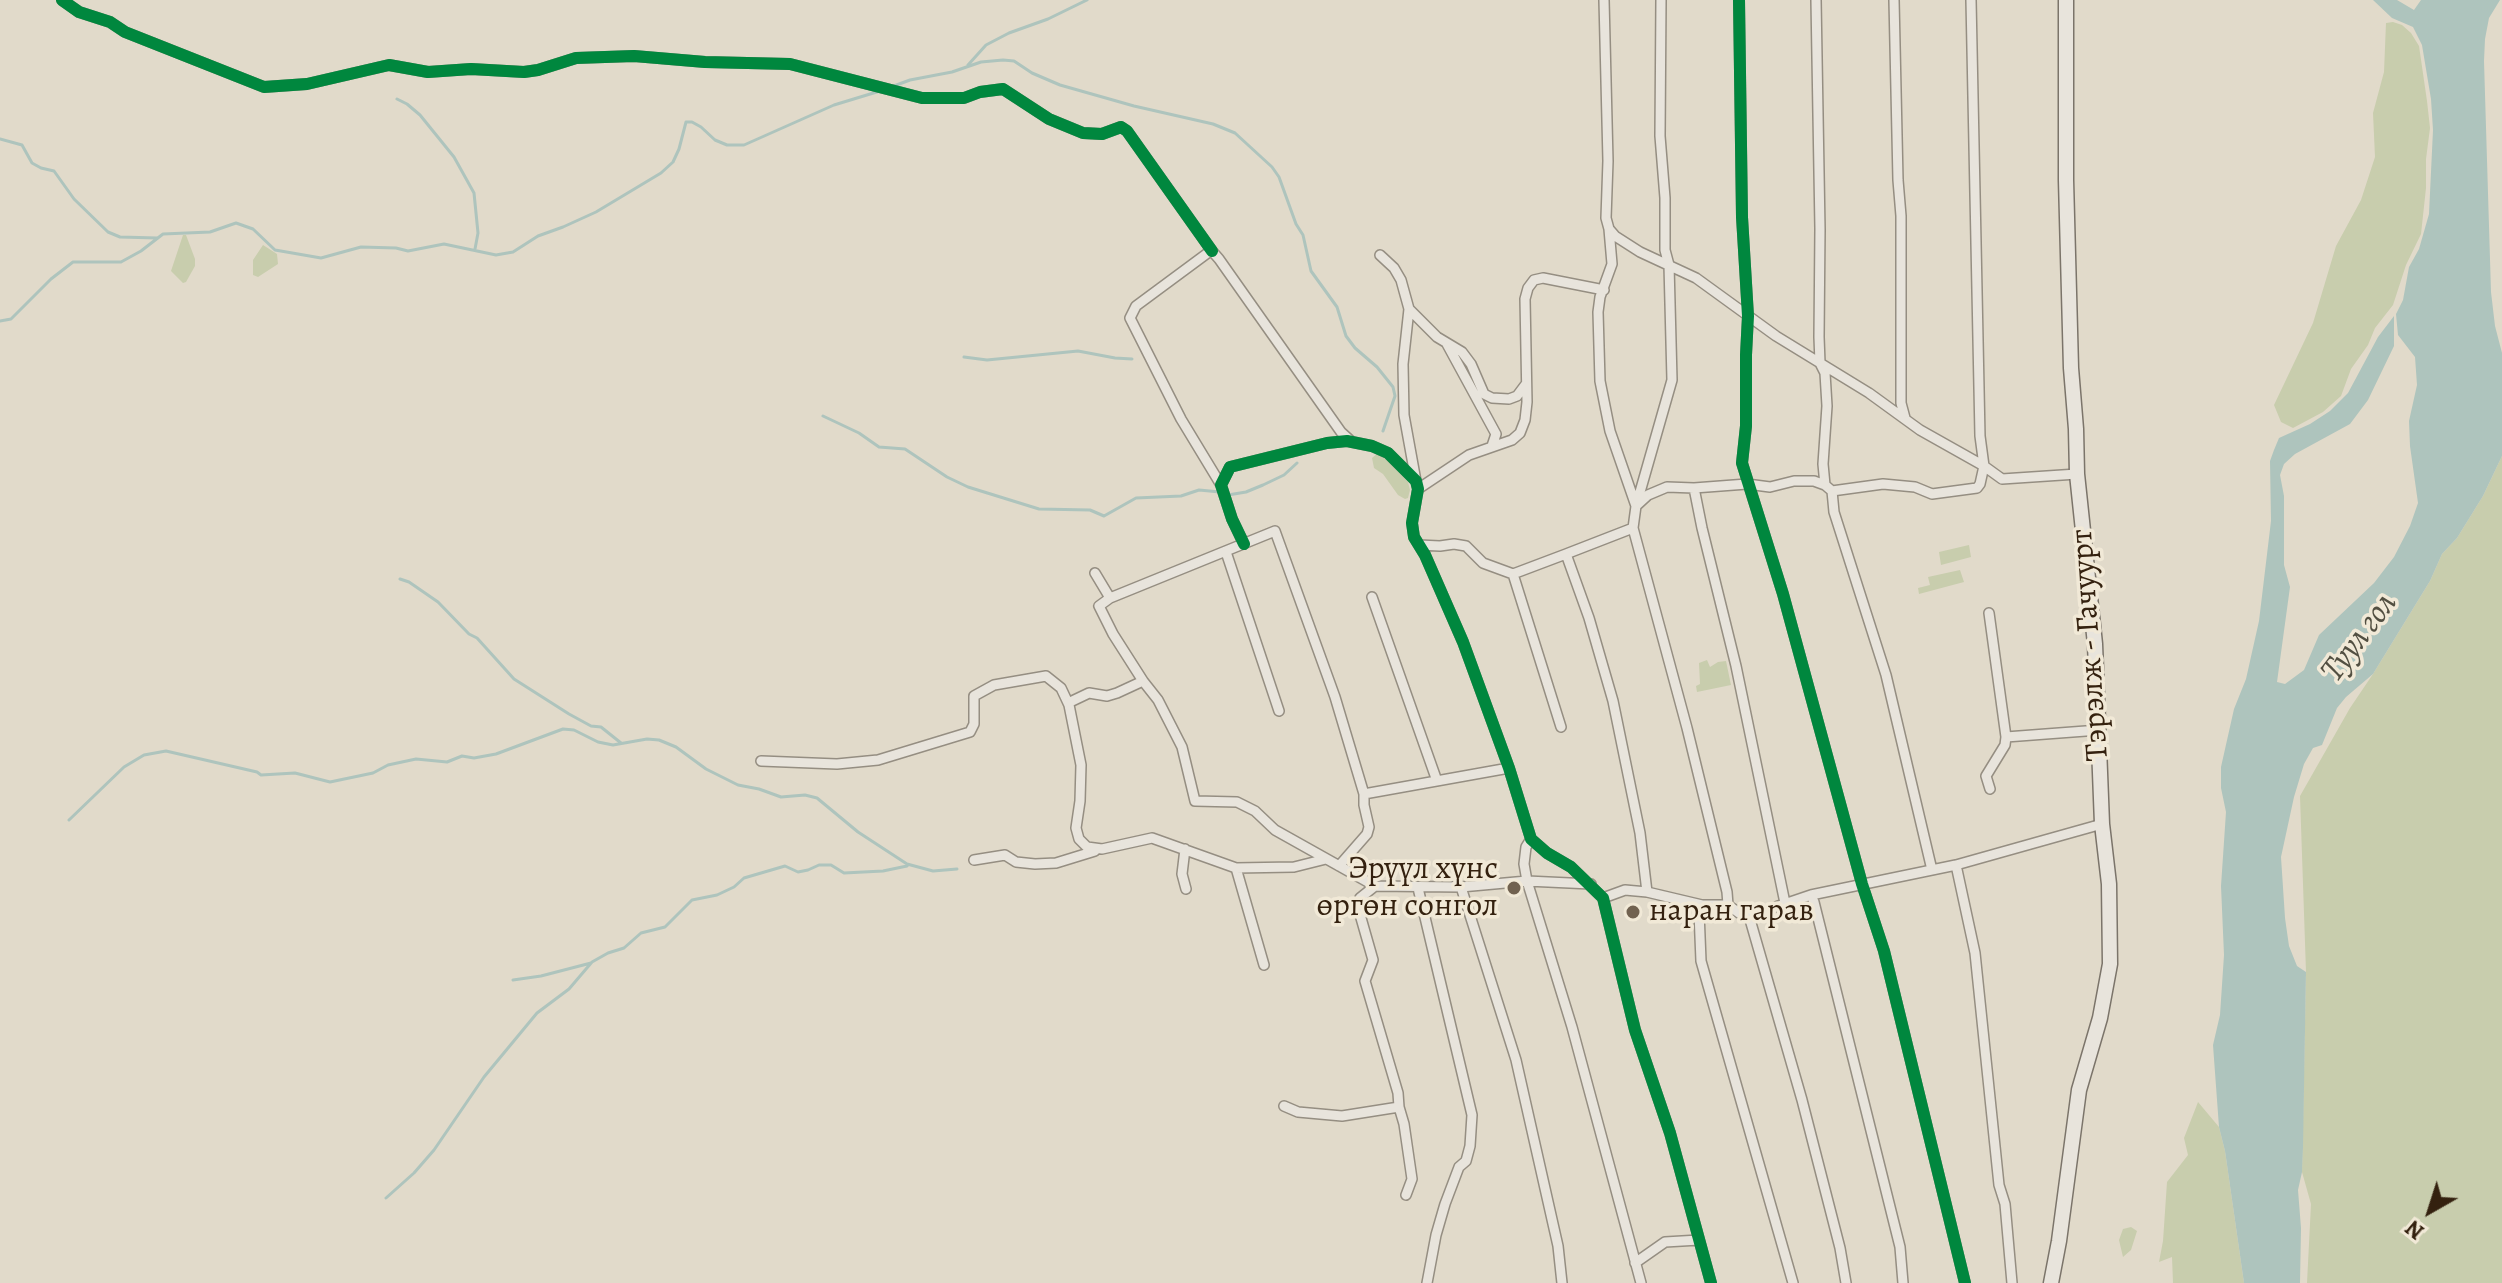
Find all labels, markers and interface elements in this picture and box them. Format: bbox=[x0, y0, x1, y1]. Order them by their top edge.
street label: Тэрэлж - Гачуурт bbox=[2064, 528, 2118, 762]
water label: Туул гол bbox=[2313, 585, 2407, 691]
place label: Эрүүл хүнс өргөн сонгол bbox=[1317, 851, 1498, 926]
marker: Эрүүл хүнс өргөн сонгол bbox=[1505, 879, 1523, 897]
place label: наран гарав bbox=[1649, 893, 1814, 931]
marker: наран гарав bbox=[1624, 903, 1642, 921]
north arrow bbox=[2390, 1171, 2470, 1251]
text: N bbox=[2399, 1213, 2431, 1246]

